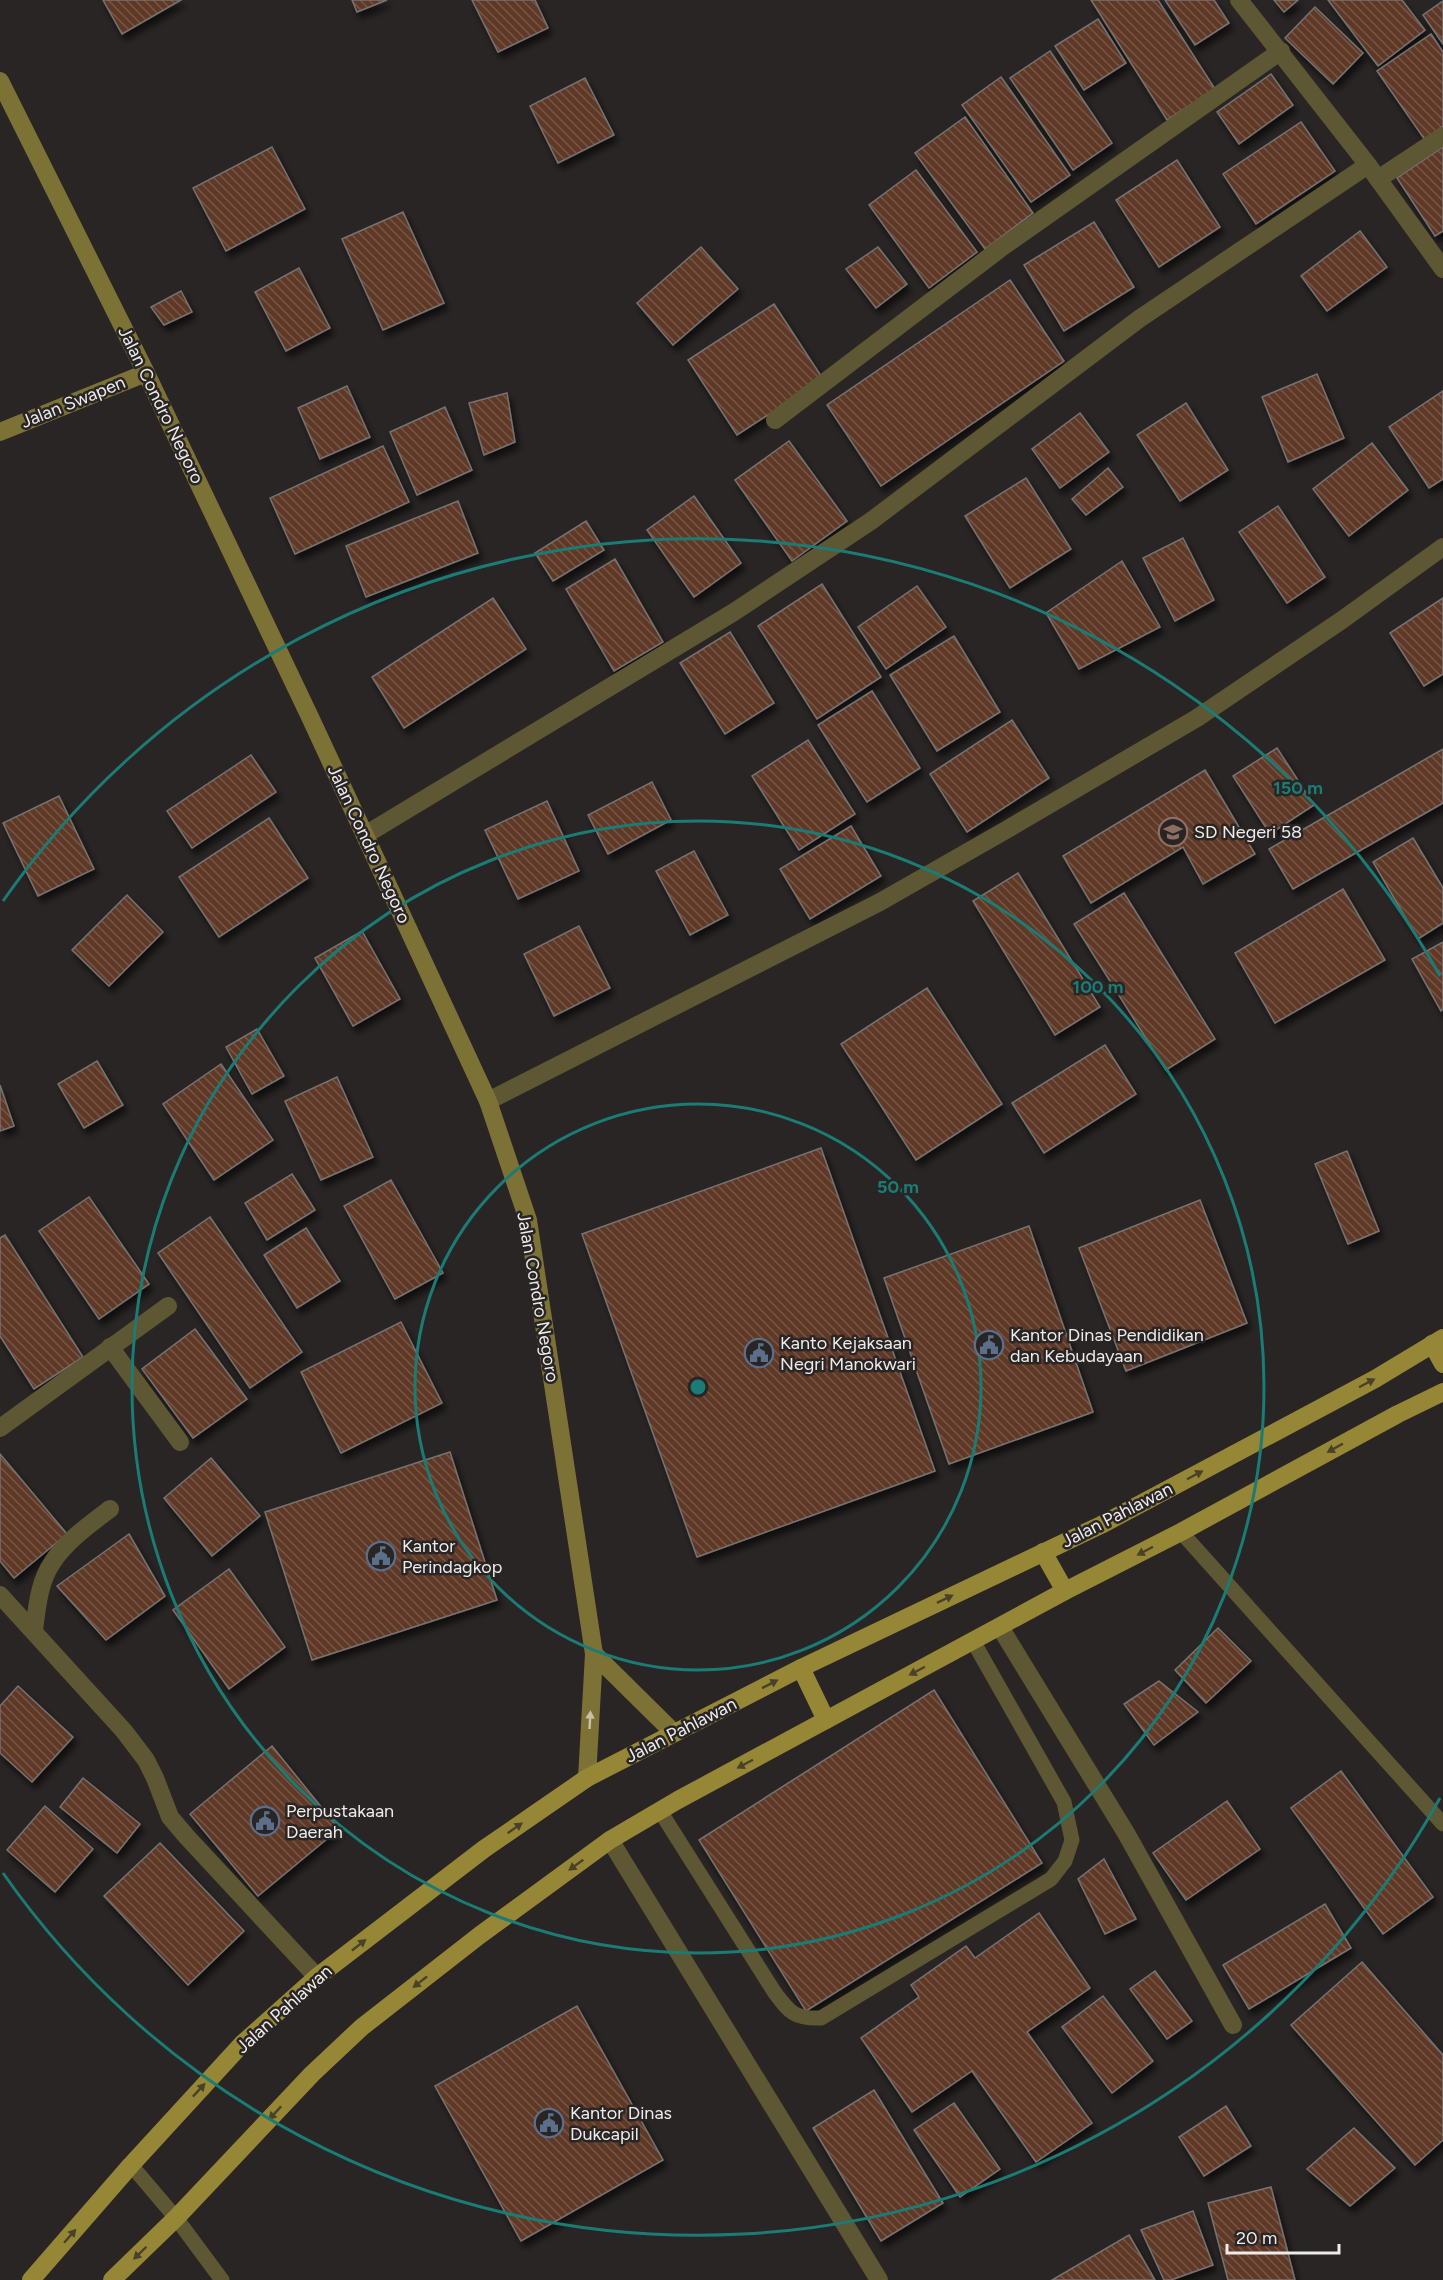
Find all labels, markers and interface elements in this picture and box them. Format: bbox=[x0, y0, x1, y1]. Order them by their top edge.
street label: Jalan Condro Negoro bbox=[113, 323, 209, 487]
street label: Jalan Swapen bbox=[18, 371, 128, 433]
street label: Jalan Condro Negoro bbox=[323, 761, 415, 927]
text: 150 m bbox=[1273, 777, 1323, 799]
school or university icon: SD Negeri 58 bbox=[1157, 816, 1189, 848]
place label: SD Negeri 58 bbox=[1194, 821, 1302, 843]
text: 100 m bbox=[1073, 976, 1123, 998]
text: 50 m bbox=[877, 1176, 919, 1198]
street label: Jalan Condro Negoro bbox=[512, 1210, 564, 1384]
place label: Kantor Dinas Pendidikan dan Kebudayaan bbox=[1010, 1324, 1204, 1367]
public building icon: Kantor Dinas Pendidikan dan Kebudayaan bbox=[973, 1329, 1005, 1361]
place label: Kanto Kejaksaan Negri Manokwari bbox=[780, 1332, 916, 1375]
public building icon: Kanto Kejaksaan Negri Manokwari bbox=[743, 1337, 775, 1369]
centre of rings bbox=[688, 1377, 708, 1397]
one-way arrow bbox=[1359, 1378, 1376, 1388]
one-way arrow bbox=[1326, 1443, 1343, 1453]
one-way arrow bbox=[1187, 1470, 1204, 1480]
street label: Jalan Pahlawan bbox=[1058, 1478, 1176, 1552]
place label: Kantor Perindagkop bbox=[402, 1535, 502, 1578]
public building icon: Kantor Perindagkop bbox=[365, 1540, 397, 1572]
one-way arrow bbox=[1136, 1546, 1153, 1556]
one-way arrow bbox=[937, 1594, 954, 1603]
one-way arrow bbox=[908, 1666, 925, 1676]
one-way arrow bbox=[762, 1679, 779, 1689]
street label: Jalan Pahlawan bbox=[622, 1693, 740, 1767]
one-way arrow bbox=[586, 1710, 595, 1729]
one-way arrow bbox=[736, 1759, 753, 1769]
place label: Perpustakaan Daerah bbox=[286, 1800, 394, 1843]
public building icon: Perpustakaan Daerah bbox=[249, 1805, 281, 1837]
one-way arrow bbox=[506, 1822, 522, 1834]
one-way arrow bbox=[568, 1859, 583, 1871]
one-way arrow bbox=[351, 1939, 367, 1952]
street label: Jalan Pahlawan bbox=[231, 1960, 337, 2058]
one-way arrow bbox=[412, 1976, 427, 1988]
one-way arrow bbox=[192, 2084, 206, 2098]
place label: Kantor Dinas Dukcapil bbox=[570, 2102, 672, 2145]
one-way arrow bbox=[269, 2106, 283, 2120]
public building icon: Kantor Dinas Dukcapil bbox=[533, 2107, 565, 2139]
scale bar bbox=[1227, 2217, 1340, 2255]
text: 20 m bbox=[1236, 2227, 1277, 2249]
one-way arrow bbox=[63, 2228, 76, 2244]
one-way arrow bbox=[132, 2246, 147, 2260]

